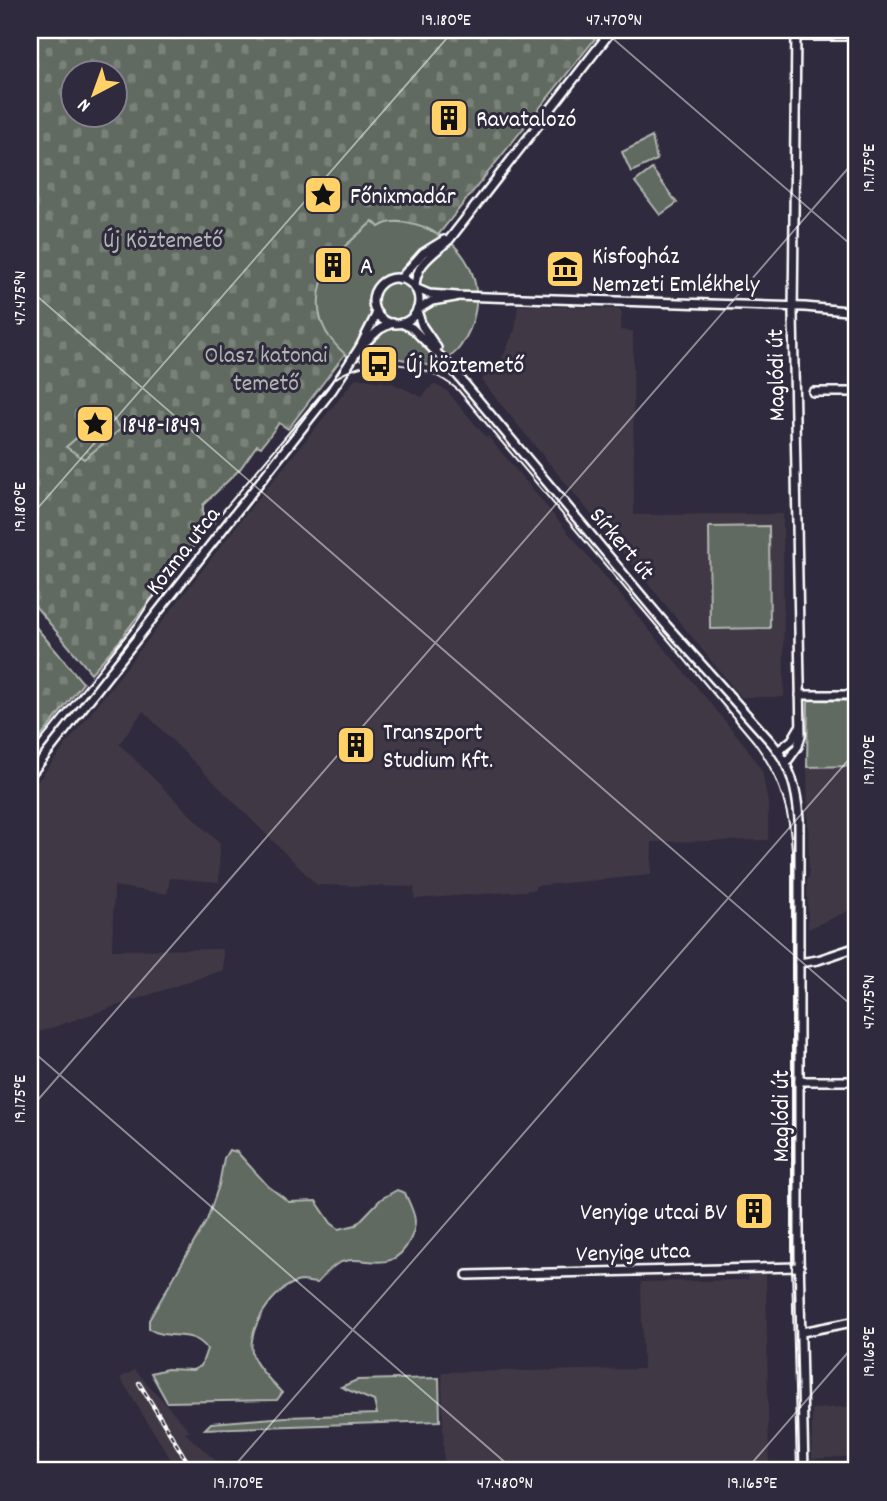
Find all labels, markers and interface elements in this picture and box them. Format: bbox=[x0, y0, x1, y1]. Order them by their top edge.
text: 19.180°E bbox=[421, 9, 471, 34]
text: 47.470°N bbox=[586, 9, 642, 34]
north arrow bbox=[60, 60, 130, 130]
text: N bbox=[73, 91, 98, 117]
building icon: Ravatalozó bbox=[428, 97, 470, 139]
place label: Ravatalozó bbox=[476, 104, 577, 138]
text: 19.175°E bbox=[858, 144, 883, 192]
place icon: Főnixmadár bbox=[302, 174, 344, 216]
place label: Főnixmadár bbox=[350, 181, 456, 215]
park label: Új Köztemető bbox=[103, 225, 223, 259]
place label: Kisfogház Nemzeti Emlékhely bbox=[592, 241, 761, 303]
building icon: A bbox=[312, 244, 354, 286]
museum icon: Kisfogház Nemzeti Emlékhely bbox=[544, 248, 586, 290]
place label: A bbox=[360, 251, 373, 285]
text: 47.475°N bbox=[9, 271, 34, 325]
street label: Maglódi út bbox=[760, 328, 796, 422]
park label: Olasz katonai temető bbox=[205, 340, 327, 402]
bus stop icon: Új köztemető bbox=[358, 343, 400, 385]
place label: Új köztemető bbox=[406, 350, 525, 384]
place icon: 1848-1849 bbox=[74, 403, 116, 445]
place label: 1848-1849 bbox=[122, 410, 201, 444]
text: 19.180°E bbox=[9, 482, 34, 532]
street label: Kozma utca bbox=[139, 500, 230, 603]
street label: Sírkert út bbox=[580, 501, 662, 589]
place label: Transzport Studium Kft. bbox=[383, 717, 493, 779]
building icon: Transzport Studium Kft. bbox=[335, 724, 377, 766]
text: 19.170°E bbox=[858, 735, 883, 785]
text: 47.475°N bbox=[858, 975, 883, 1029]
street label: Maglódi út bbox=[766, 1070, 800, 1162]
text: 19.175°E bbox=[9, 1075, 34, 1123]
building icon: Venyige utcai BV bbox=[733, 1190, 775, 1232]
place label: Venyige utcai BV bbox=[580, 1197, 727, 1231]
street label: Venyige utca bbox=[576, 1235, 691, 1273]
text: 19.165°E bbox=[858, 1327, 883, 1377]
text: 19.170°E bbox=[213, 1472, 263, 1497]
text: 47.480°N bbox=[477, 1472, 533, 1497]
text: 19.165°E bbox=[727, 1472, 777, 1497]

